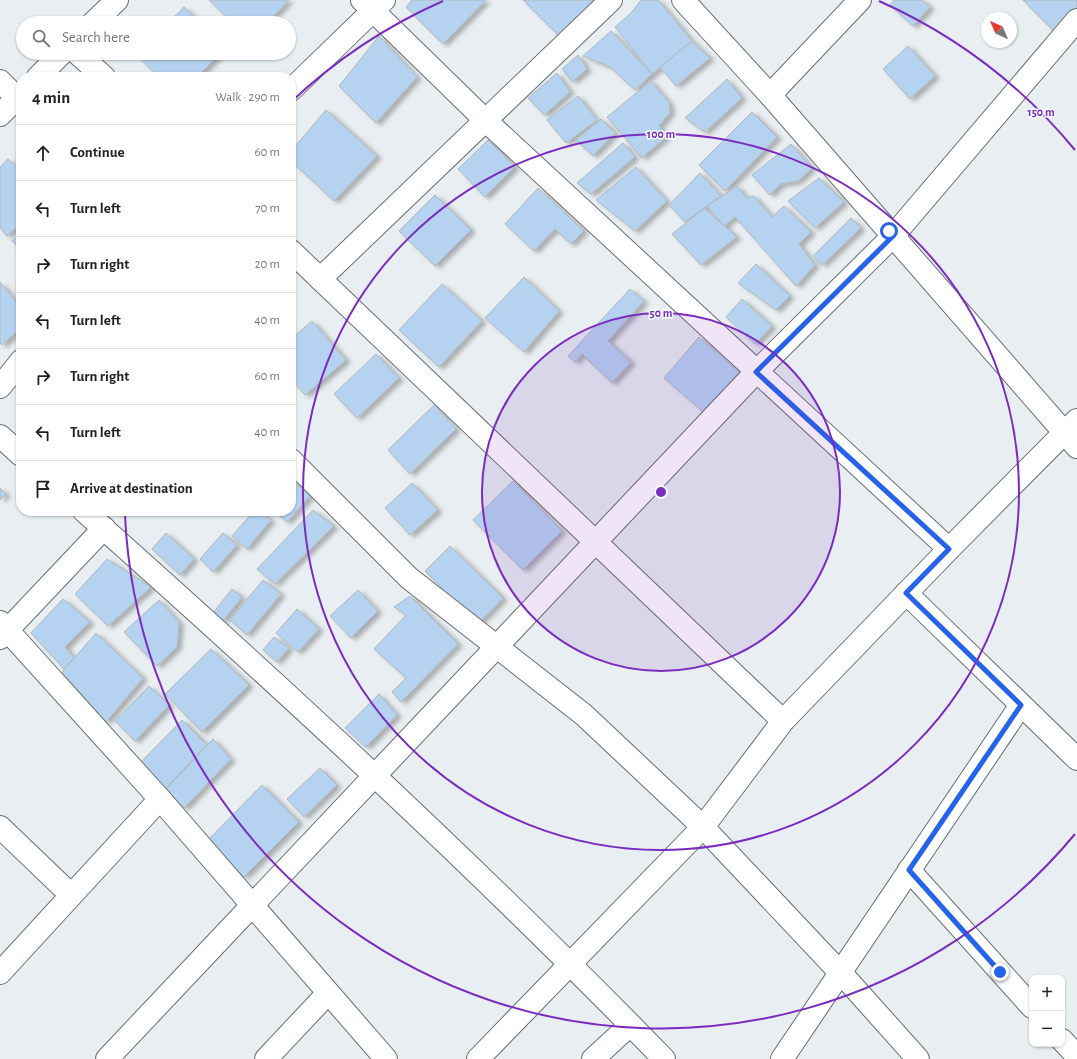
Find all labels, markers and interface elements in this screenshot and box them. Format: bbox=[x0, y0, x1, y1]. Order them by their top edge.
north arrow bbox=[981, 12, 1017, 48]
search box bbox=[16, 16, 296, 60]
icon: search bbox=[30, 27, 52, 49]
text: Search here bbox=[62, 30, 130, 45]
text: 4 min bbox=[32, 89, 70, 106]
text: Walk · 290 m bbox=[215, 91, 280, 104]
text: 150 m bbox=[1027, 106, 1055, 118]
text: 100 m bbox=[647, 128, 675, 140]
icon: ahead bbox=[32, 142, 54, 164]
text: Continue bbox=[70, 145, 125, 160]
text: 60 m bbox=[254, 146, 280, 159]
icon: left bbox=[32, 198, 54, 220]
text: Turn left bbox=[70, 201, 121, 216]
text: 70 m bbox=[255, 202, 280, 215]
route start bbox=[880, 222, 898, 240]
icon: right bbox=[32, 254, 54, 276]
text: Turn right bbox=[70, 257, 129, 272]
text: 20 m bbox=[255, 258, 280, 271]
text: 50 m bbox=[650, 307, 673, 319]
icon: left bbox=[32, 310, 54, 332]
text: Turn left bbox=[70, 313, 121, 328]
text: 40 m bbox=[254, 314, 280, 327]
icon: right bbox=[32, 366, 54, 388]
text: Turn right bbox=[70, 369, 129, 384]
text: 60 m bbox=[254, 370, 280, 383]
icon: left bbox=[32, 422, 54, 444]
text: Turn left bbox=[70, 425, 121, 440]
text: 40 m bbox=[254, 426, 280, 439]
icon: arrive bbox=[32, 478, 54, 500]
text: Arrive at destination bbox=[70, 481, 193, 496]
centre of rings bbox=[654, 485, 668, 499]
route end bbox=[991, 963, 1009, 981]
map controls bbox=[1029, 975, 1065, 1047]
button: + bbox=[1029, 975, 1065, 1011]
button: − bbox=[1029, 1011, 1065, 1047]

